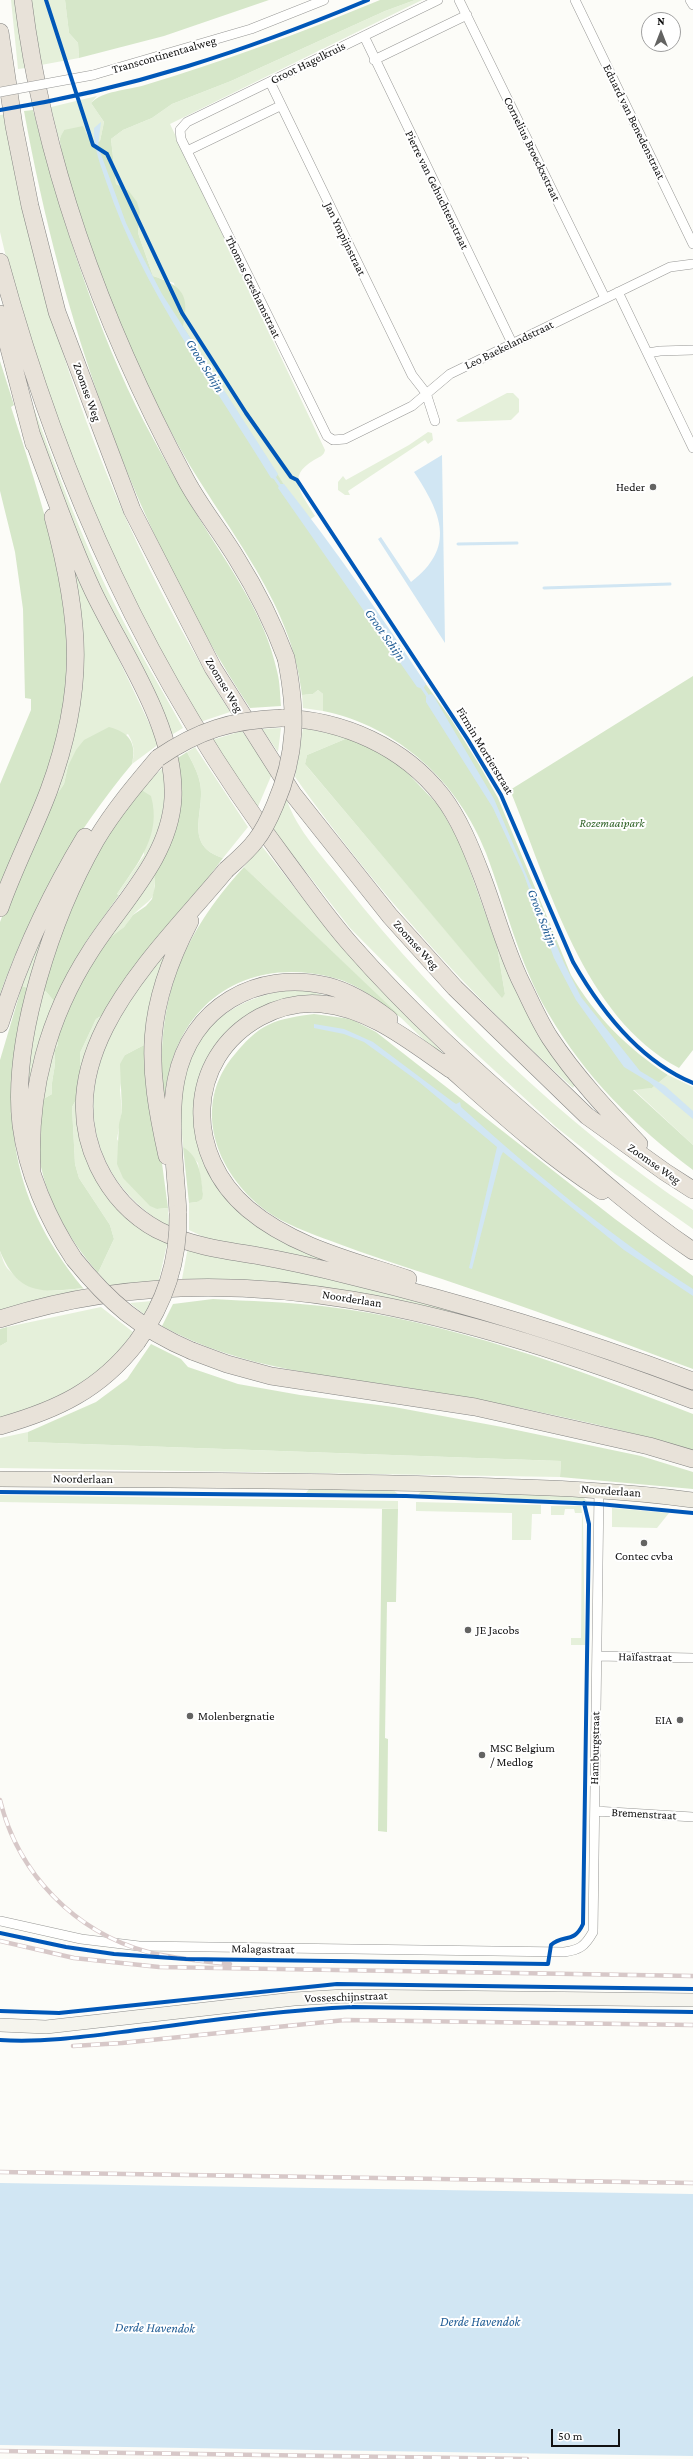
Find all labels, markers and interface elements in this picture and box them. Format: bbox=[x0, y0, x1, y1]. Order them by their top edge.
north arrow bbox=[641, 12, 681, 52]
text: N bbox=[657, 15, 665, 27]
street label: Transcontinentaalweg bbox=[110, 33, 218, 77]
street label: Groot Hagelkruis bbox=[268, 39, 348, 87]
street label: Eduard van Benedenstraat bbox=[600, 62, 668, 182]
street label: Cornelius Broeckxstraat bbox=[500, 94, 564, 204]
street label: Pierre van Gehuchtenstraat bbox=[402, 128, 472, 252]
street label: Jan Ympijnstraat bbox=[321, 200, 369, 278]
street label: Thomas Greshamstraat bbox=[222, 233, 284, 341]
street label: Leo Baekelandstraat bbox=[462, 317, 556, 373]
water label: Groot Schijn bbox=[182, 336, 228, 396]
street label: Zoomse Weg bbox=[70, 361, 104, 423]
place label: Heder bbox=[616, 480, 645, 494]
marker: Heder bbox=[648, 482, 658, 492]
water label: Groot Schijn bbox=[361, 606, 409, 664]
street label: Zoomse Weg bbox=[202, 655, 246, 715]
street label: Firmin Mortierstraat bbox=[453, 705, 517, 797]
park label: Rozemaaipark bbox=[580, 816, 644, 830]
water label: Groot Schijn bbox=[524, 887, 560, 949]
street label: Zoomse Weg bbox=[390, 917, 442, 973]
street label: Zoomse Weg bbox=[625, 1140, 683, 1188]
street label: Noorderlaan bbox=[321, 1287, 383, 1311]
street label: Noorderlaan bbox=[53, 1471, 113, 1487]
street label: Noorderlaan bbox=[580, 1482, 642, 1500]
marker: Contec cvba bbox=[639, 1538, 649, 1548]
place label: Contec cvba bbox=[615, 1549, 673, 1563]
place label: JE Jacobs bbox=[476, 1623, 519, 1637]
marker: JE Jacobs bbox=[463, 1625, 473, 1635]
street label: Haïfastraat bbox=[618, 1649, 672, 1665]
place label: Molenbergnatie bbox=[198, 1709, 274, 1723]
marker: Molenbergnatie bbox=[185, 1711, 195, 1721]
street label: Hamburgstraat bbox=[587, 1711, 603, 1785]
place label: EIA bbox=[655, 1713, 672, 1727]
marker: EIA bbox=[675, 1715, 685, 1725]
place label: MSC Belgium / Medlog bbox=[490, 1741, 555, 1769]
marker: MSC Belgium / Medlog bbox=[477, 1750, 487, 1760]
street label: Bremenstraat bbox=[611, 1805, 677, 1823]
street label: Malagastraat bbox=[231, 1941, 295, 1957]
street label: Vosseschijnstraat bbox=[304, 1988, 388, 2006]
water label: Derde Havendok bbox=[440, 2314, 520, 2330]
water label: Derde Havendok bbox=[115, 2320, 195, 2336]
scale bar bbox=[553, 2421, 622, 2447]
text: 50 m bbox=[558, 2429, 582, 2443]

